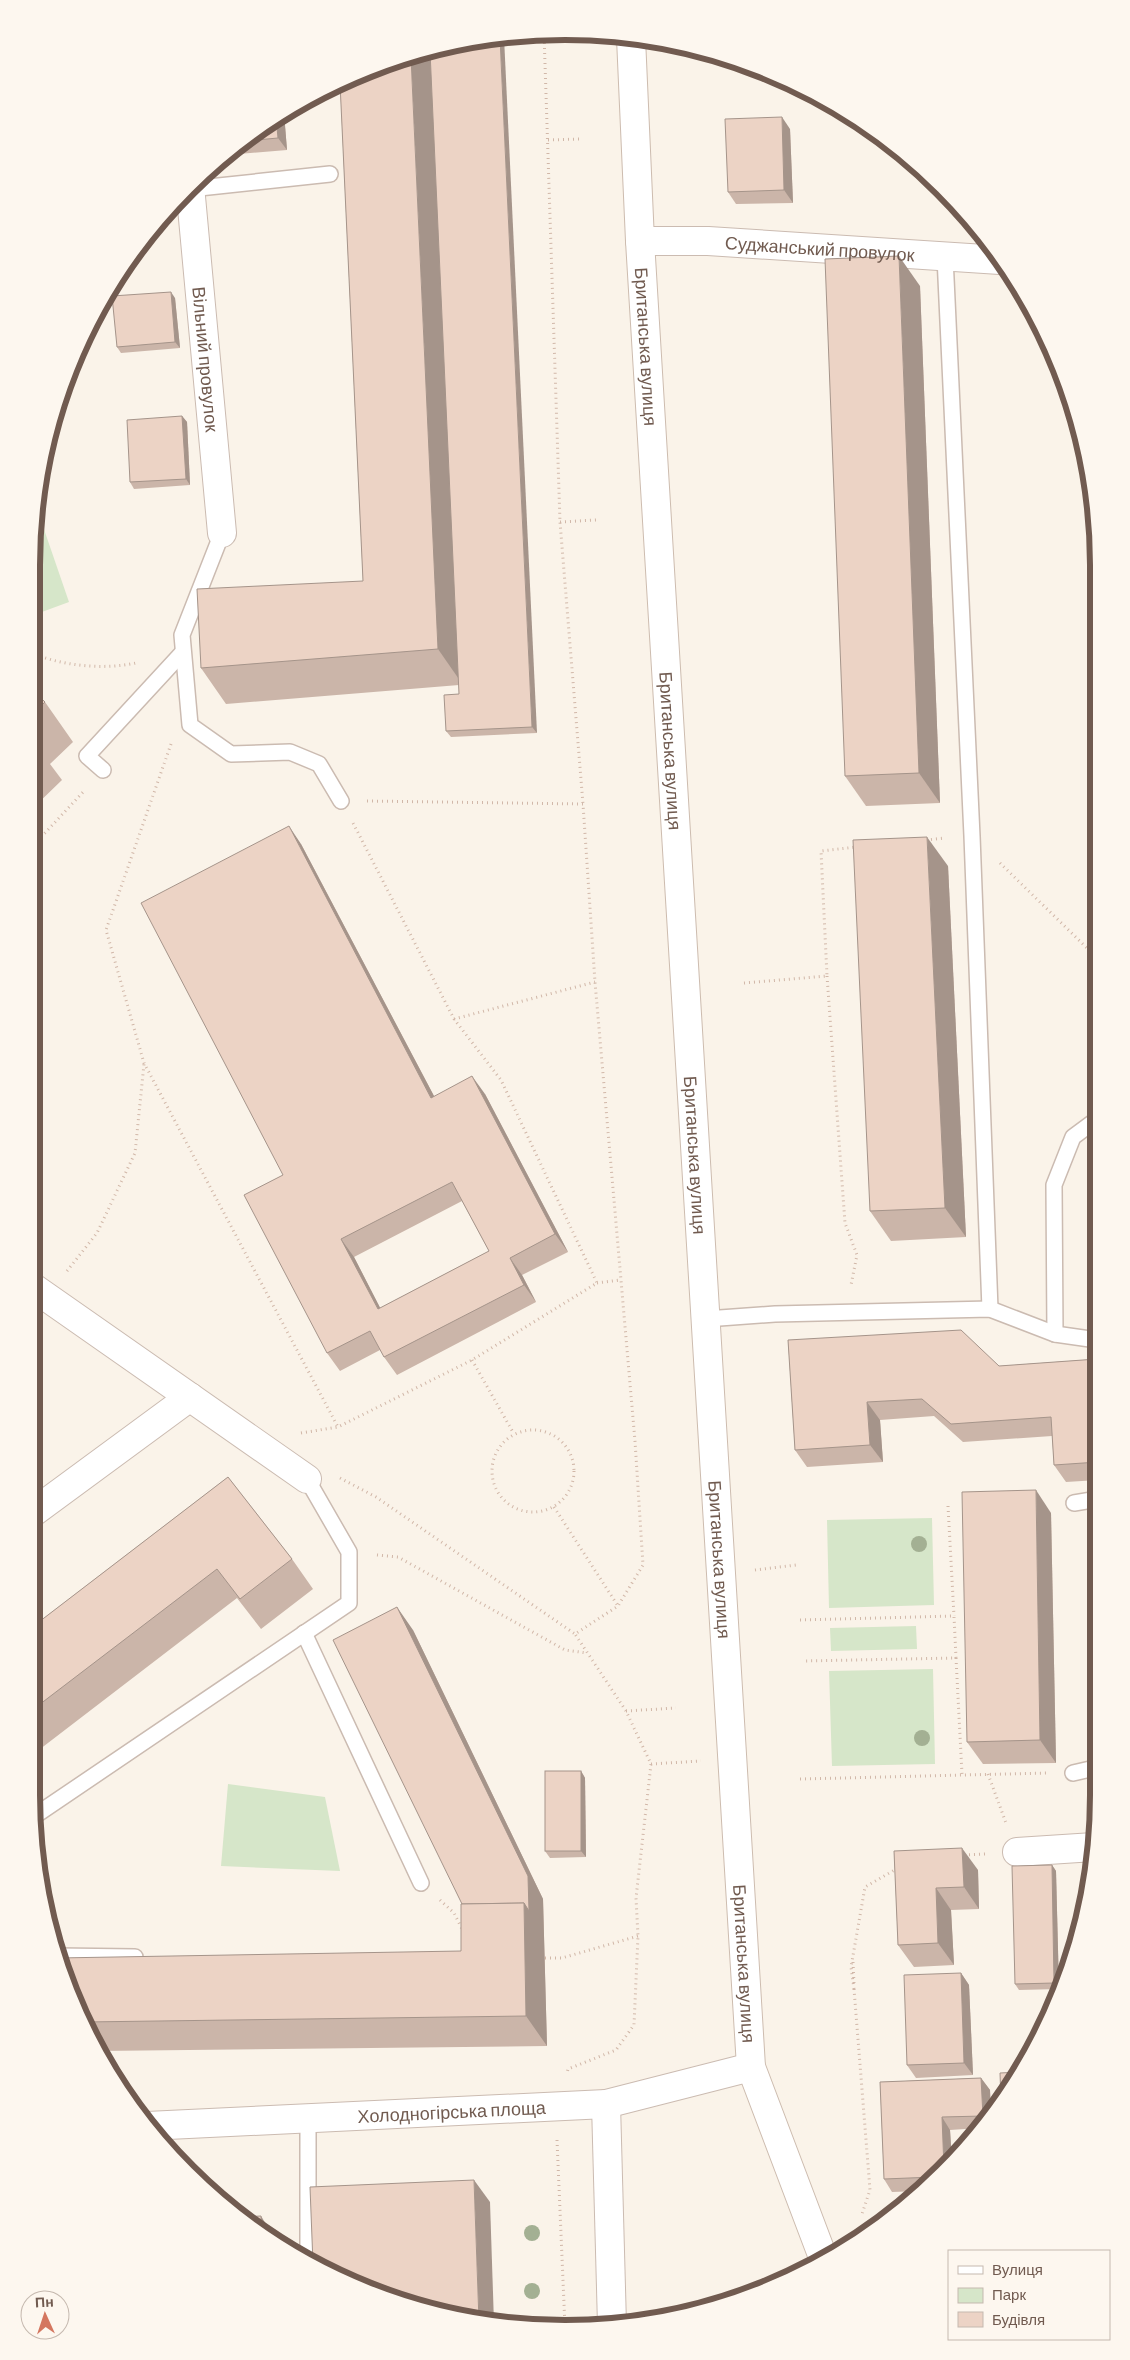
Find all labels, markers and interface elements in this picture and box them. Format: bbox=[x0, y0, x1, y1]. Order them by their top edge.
street label: Суджанський провулок bbox=[724, 231, 915, 265]
street label: Британська вулиця bbox=[631, 267, 662, 426]
street label: Вільний провулок bbox=[188, 286, 224, 433]
street label: Британська вулиця bbox=[655, 671, 687, 831]
street label: Британська вулиця bbox=[680, 1075, 711, 1235]
street label: Британська вулиця bbox=[704, 1480, 736, 1639]
street label: Британська вулиця bbox=[729, 1884, 761, 2043]
street label: Холодногірська площа bbox=[357, 2096, 547, 2127]
legend bbox=[948, 2250, 1110, 2340]
text: Вулиця bbox=[992, 2260, 1043, 2278]
text: Парк bbox=[992, 2285, 1026, 2303]
north arrow bbox=[20, 2290, 70, 2340]
text: Пн bbox=[35, 2293, 54, 2310]
text: Будівля bbox=[992, 2310, 1045, 2328]

